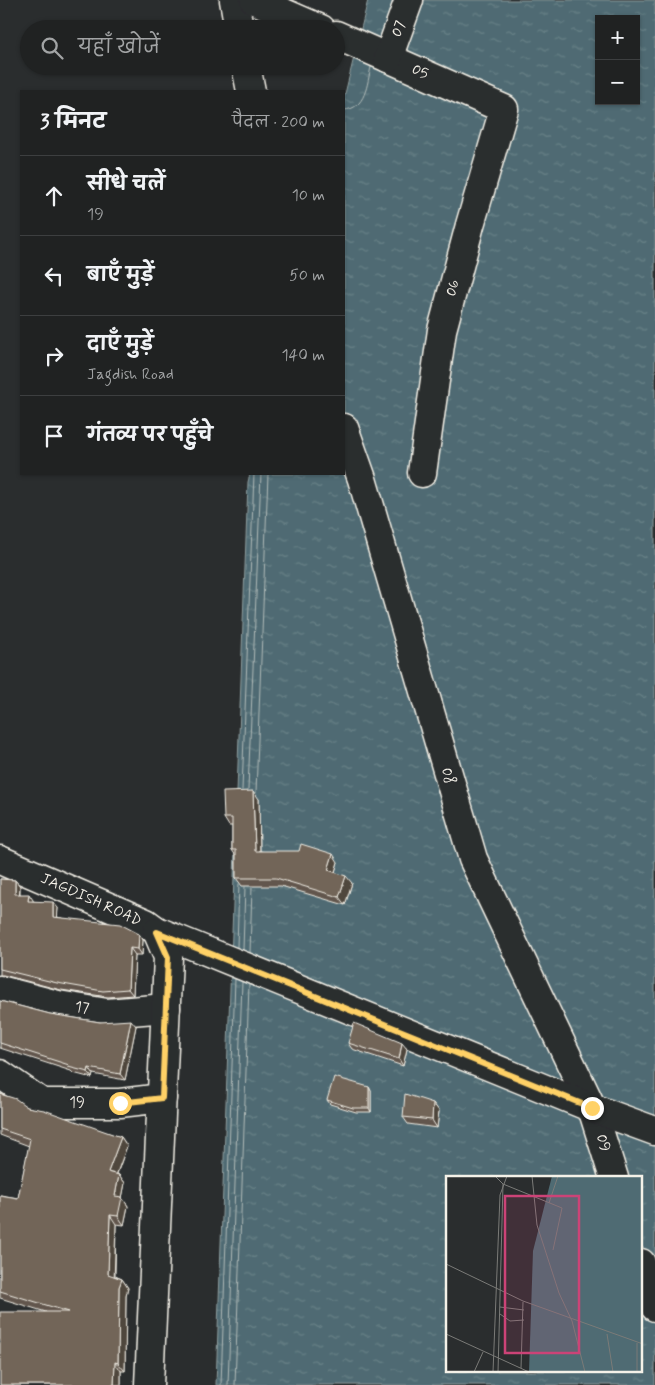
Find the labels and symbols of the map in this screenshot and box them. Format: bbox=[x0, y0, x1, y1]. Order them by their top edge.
street label: 07 bbox=[387, 18, 411, 40]
street label: 05 bbox=[408, 60, 432, 84]
street label: 06 bbox=[441, 277, 465, 299]
street label: 08 bbox=[436, 765, 460, 787]
street label: JAGDISH ROAD bbox=[37, 869, 145, 931]
street label: 17 bbox=[73, 997, 91, 1019]
route start bbox=[109, 1092, 132, 1115]
street label: 19 bbox=[69, 1093, 85, 1113]
route end bbox=[581, 1097, 604, 1120]
street label: 09 bbox=[591, 1132, 615, 1154]
inset map bbox=[446, 1176, 642, 1372]

